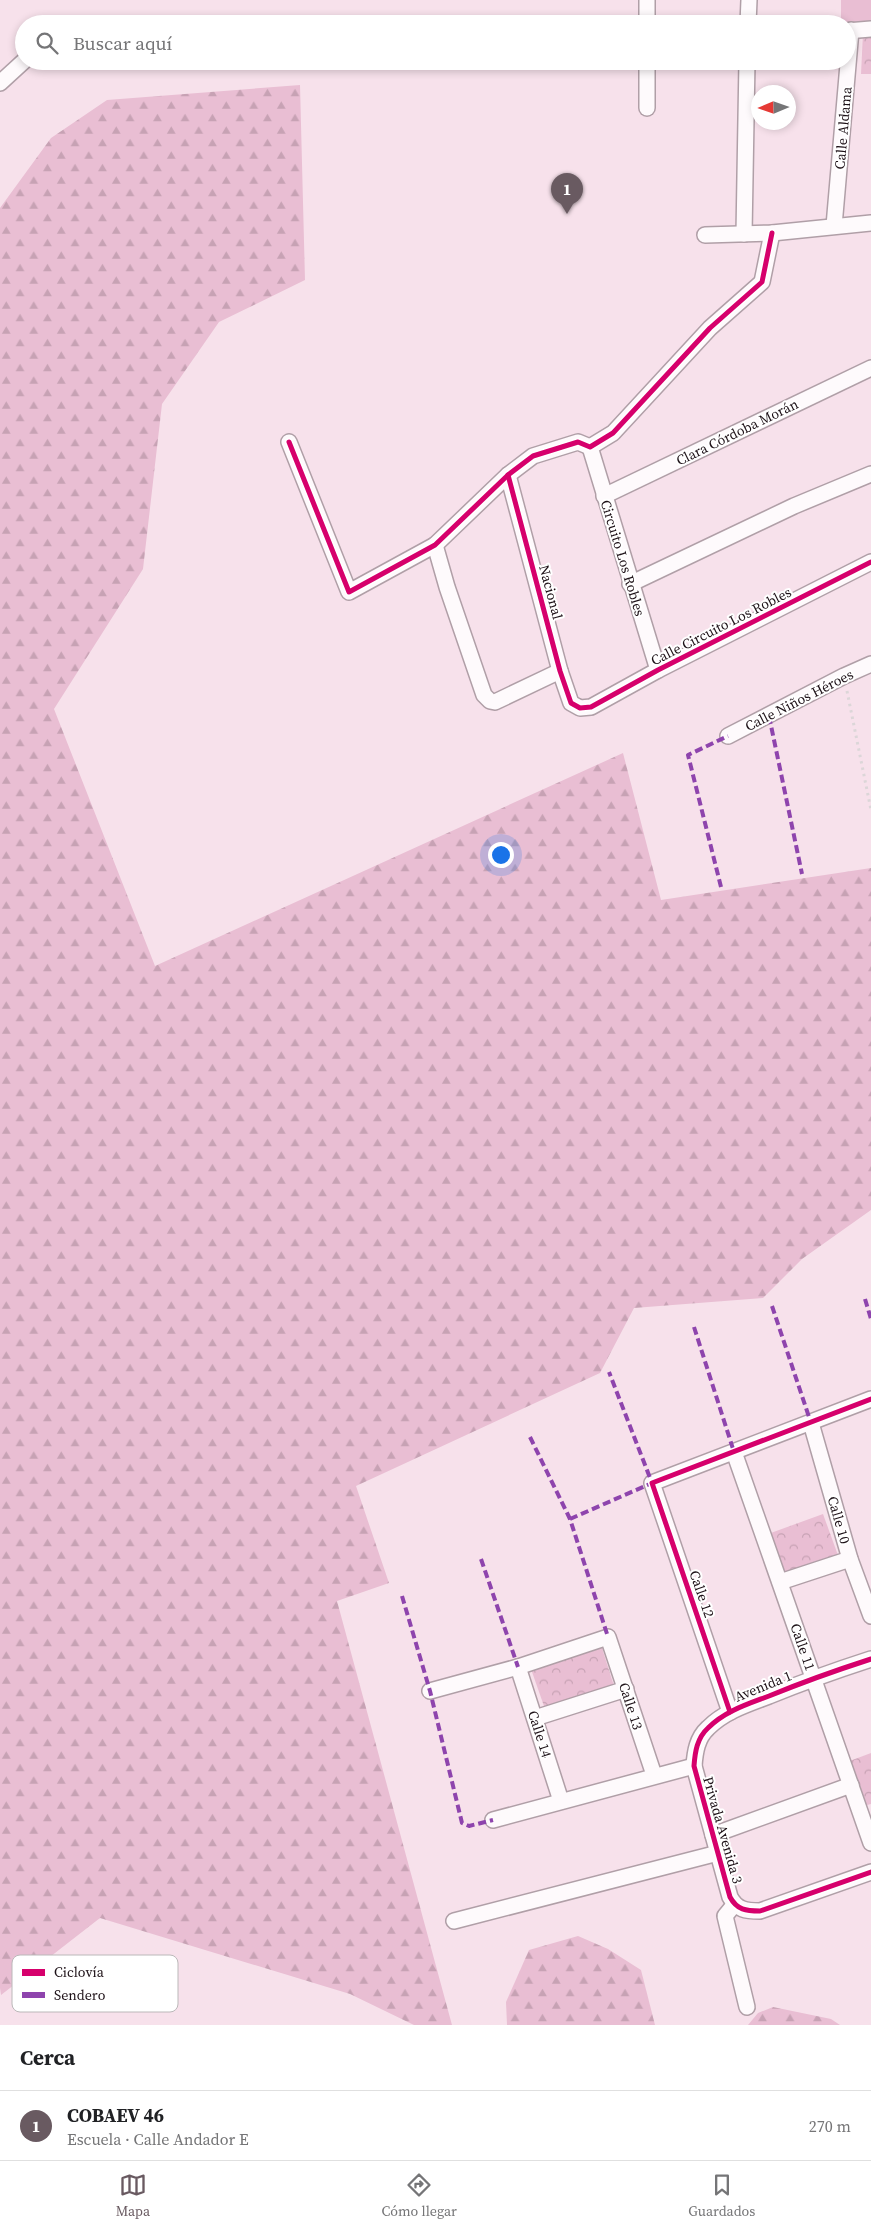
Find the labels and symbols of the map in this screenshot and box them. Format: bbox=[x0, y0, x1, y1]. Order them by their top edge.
north arrow bbox=[751, 85, 796, 130]
street label: Calle Aldama bbox=[829, 85, 857, 170]
pin: 1 bbox=[551, 173, 583, 214]
street label: Clara Córdoba Morán bbox=[673, 393, 802, 470]
street label: Circuito Los Robles bbox=[596, 497, 650, 619]
street label: Nacional bbox=[534, 562, 568, 622]
street label: Calle Circuito Los Robles bbox=[647, 582, 795, 670]
street label: Calle Niños Héroes bbox=[741, 664, 857, 736]
your location bbox=[488, 842, 514, 868]
street label: Calle 10 bbox=[823, 1494, 855, 1546]
street label: Calle 12 bbox=[685, 1568, 719, 1620]
street label: Calle 11 bbox=[786, 1621, 820, 1673]
street label: Avenida 1 bbox=[731, 1665, 795, 1707]
street label: Calle 13 bbox=[614, 1680, 648, 1732]
street label: Calle 14 bbox=[523, 1708, 557, 1760]
street label: Privada Avenida 3 bbox=[698, 1774, 748, 1886]
legend bbox=[12, 1955, 178, 2012]
text: Ciclovía bbox=[54, 1962, 105, 1982]
text: Sendero bbox=[54, 1985, 106, 2005]

